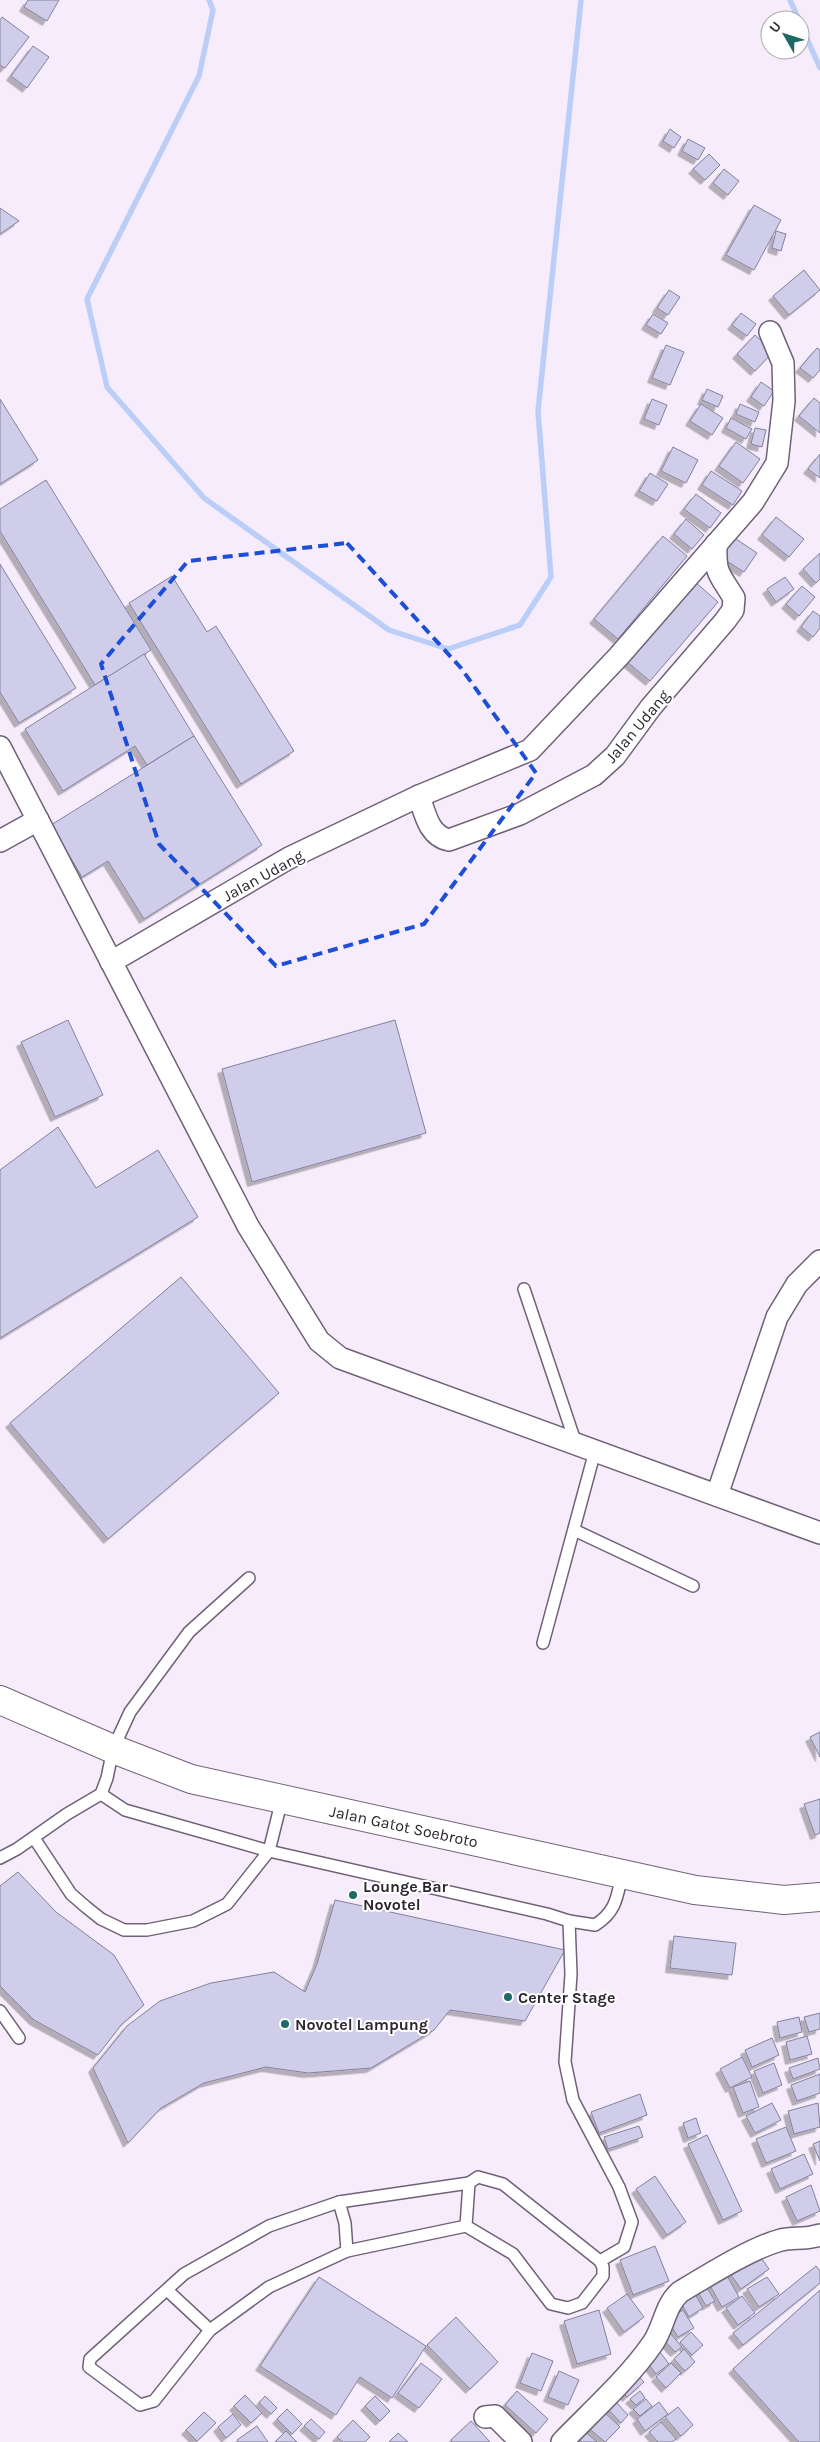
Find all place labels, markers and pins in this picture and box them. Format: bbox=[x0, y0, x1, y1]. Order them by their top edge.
place label: Lounge Bar Novotel bbox=[363, 1877, 449, 1914]
marker: Lounge Bar Novotel bbox=[347, 1889, 359, 1901]
place label: Center Stage bbox=[518, 1988, 615, 2007]
marker: Center Stage bbox=[502, 1991, 514, 2003]
place label: Novotel Lampung bbox=[295, 2015, 428, 2034]
marker: Novotel Lampung bbox=[279, 2018, 291, 2030]

